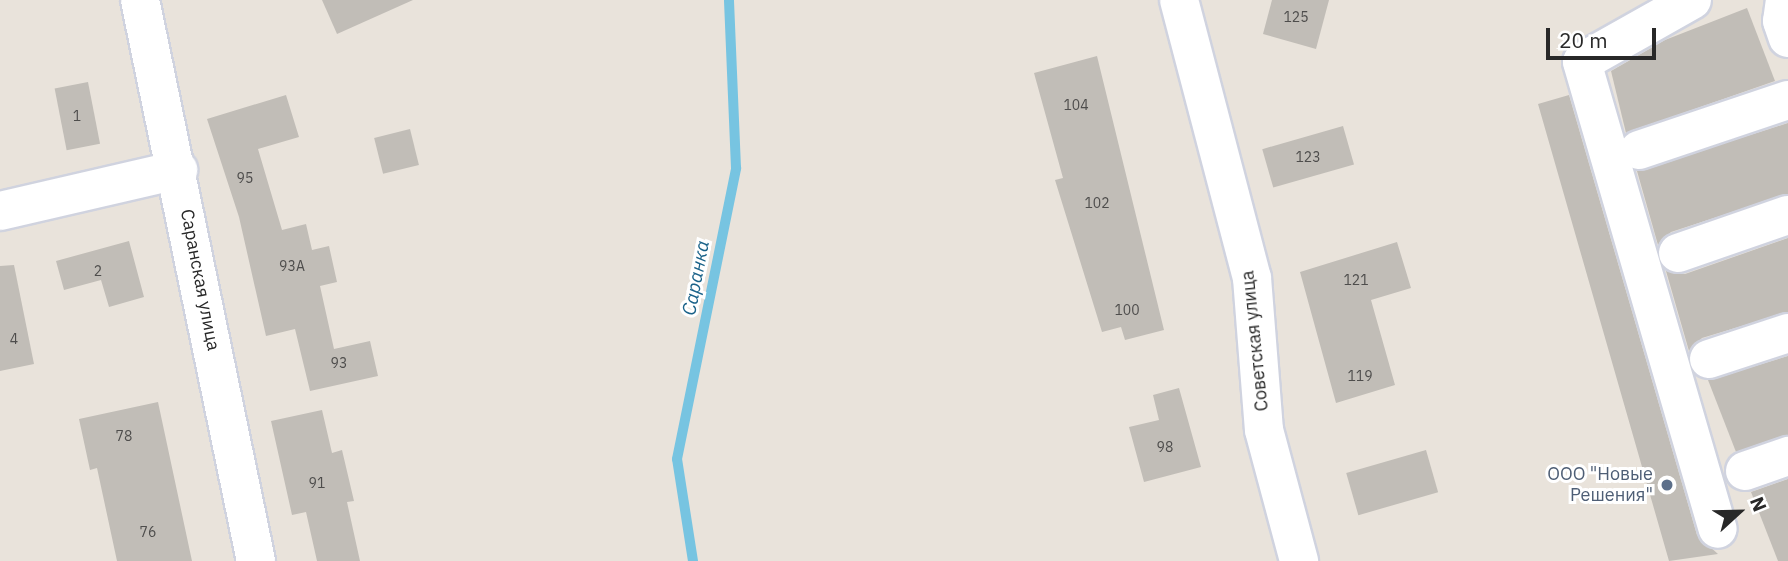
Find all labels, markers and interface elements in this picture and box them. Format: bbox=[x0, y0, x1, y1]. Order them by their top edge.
house number: 125 bbox=[1283, 9, 1309, 25]
scale bar bbox=[1550, 14, 1660, 58]
text: 20 m bbox=[1559, 26, 1608, 54]
house number: 104 bbox=[1063, 97, 1089, 113]
house number: 1 bbox=[73, 108, 81, 124]
house number: 123 bbox=[1295, 149, 1321, 165]
house number: 95 bbox=[237, 170, 253, 186]
house number: 102 bbox=[1084, 195, 1110, 211]
street label: Саранская улица bbox=[176, 207, 224, 353]
water label: Саранка bbox=[678, 239, 714, 317]
house number: 93А bbox=[279, 258, 305, 274]
house number: 2 bbox=[94, 263, 102, 279]
street label: Советская улица bbox=[1237, 270, 1273, 412]
house number: 121 bbox=[1343, 272, 1369, 288]
house number: 100 bbox=[1114, 302, 1140, 318]
house number: 4 bbox=[10, 331, 18, 347]
house number: 93 bbox=[331, 355, 347, 371]
house number: 119 bbox=[1347, 368, 1373, 384]
house number: 78 bbox=[116, 428, 132, 444]
house number: 98 bbox=[1157, 439, 1173, 455]
place label: ООО "Новые Решения" bbox=[1547, 464, 1653, 506]
house number: 91 bbox=[309, 475, 325, 491]
marker: ООО "Новые Решения" bbox=[1659, 477, 1675, 493]
north arrow bbox=[1704, 477, 1774, 547]
text: N bbox=[1745, 493, 1772, 515]
house number: 76 bbox=[140, 524, 156, 540]

